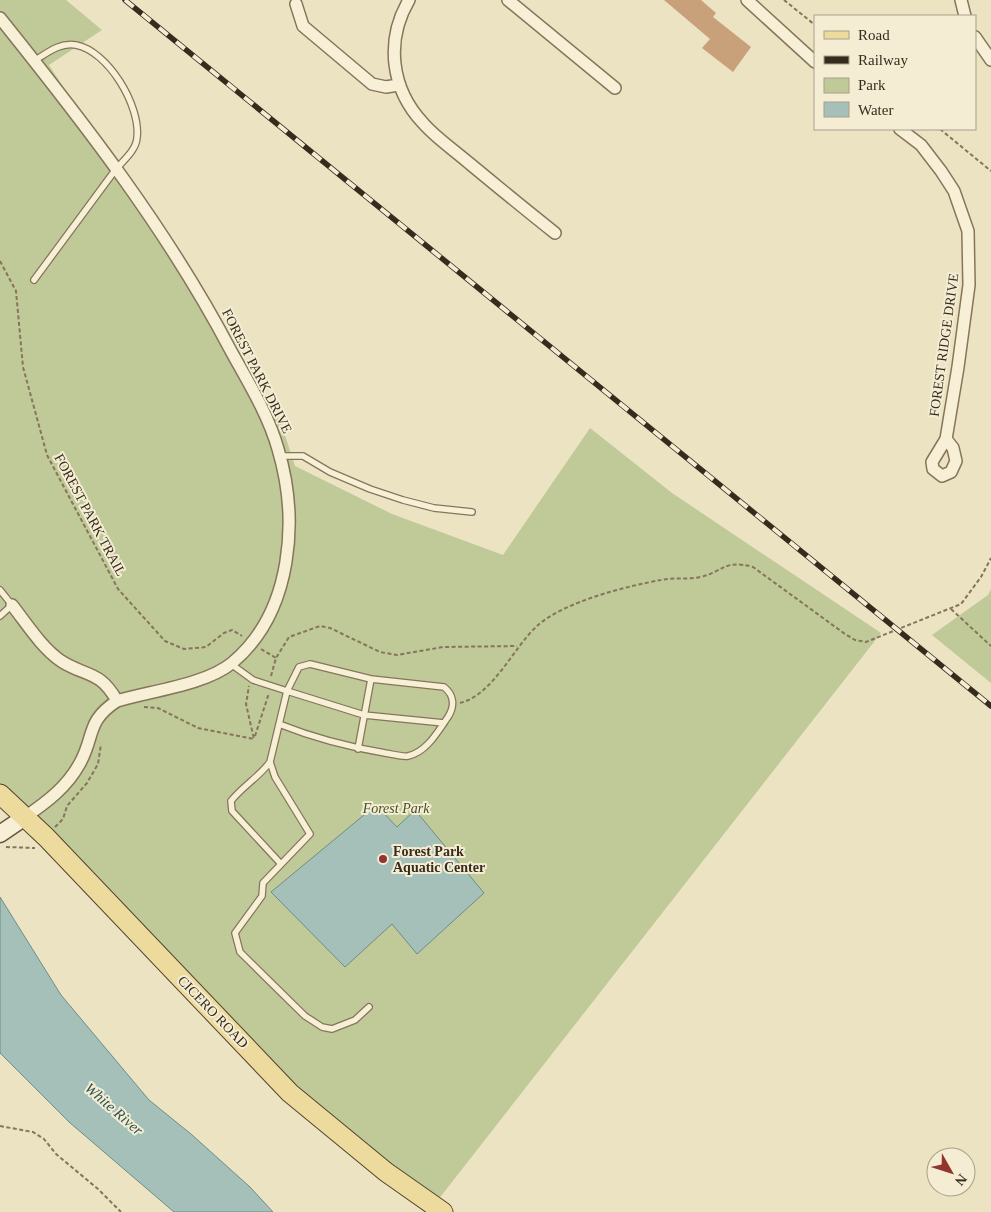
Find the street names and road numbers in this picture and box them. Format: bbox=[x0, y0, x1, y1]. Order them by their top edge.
street label: FOREST RIDGE DRIVE bbox=[927, 272, 961, 418]
street label: FOREST PARK DRIVE bbox=[219, 306, 295, 436]
street label: FOREST PARK TRAIL bbox=[51, 451, 129, 579]
street label: CICERO ROAD bbox=[175, 973, 251, 1051]

